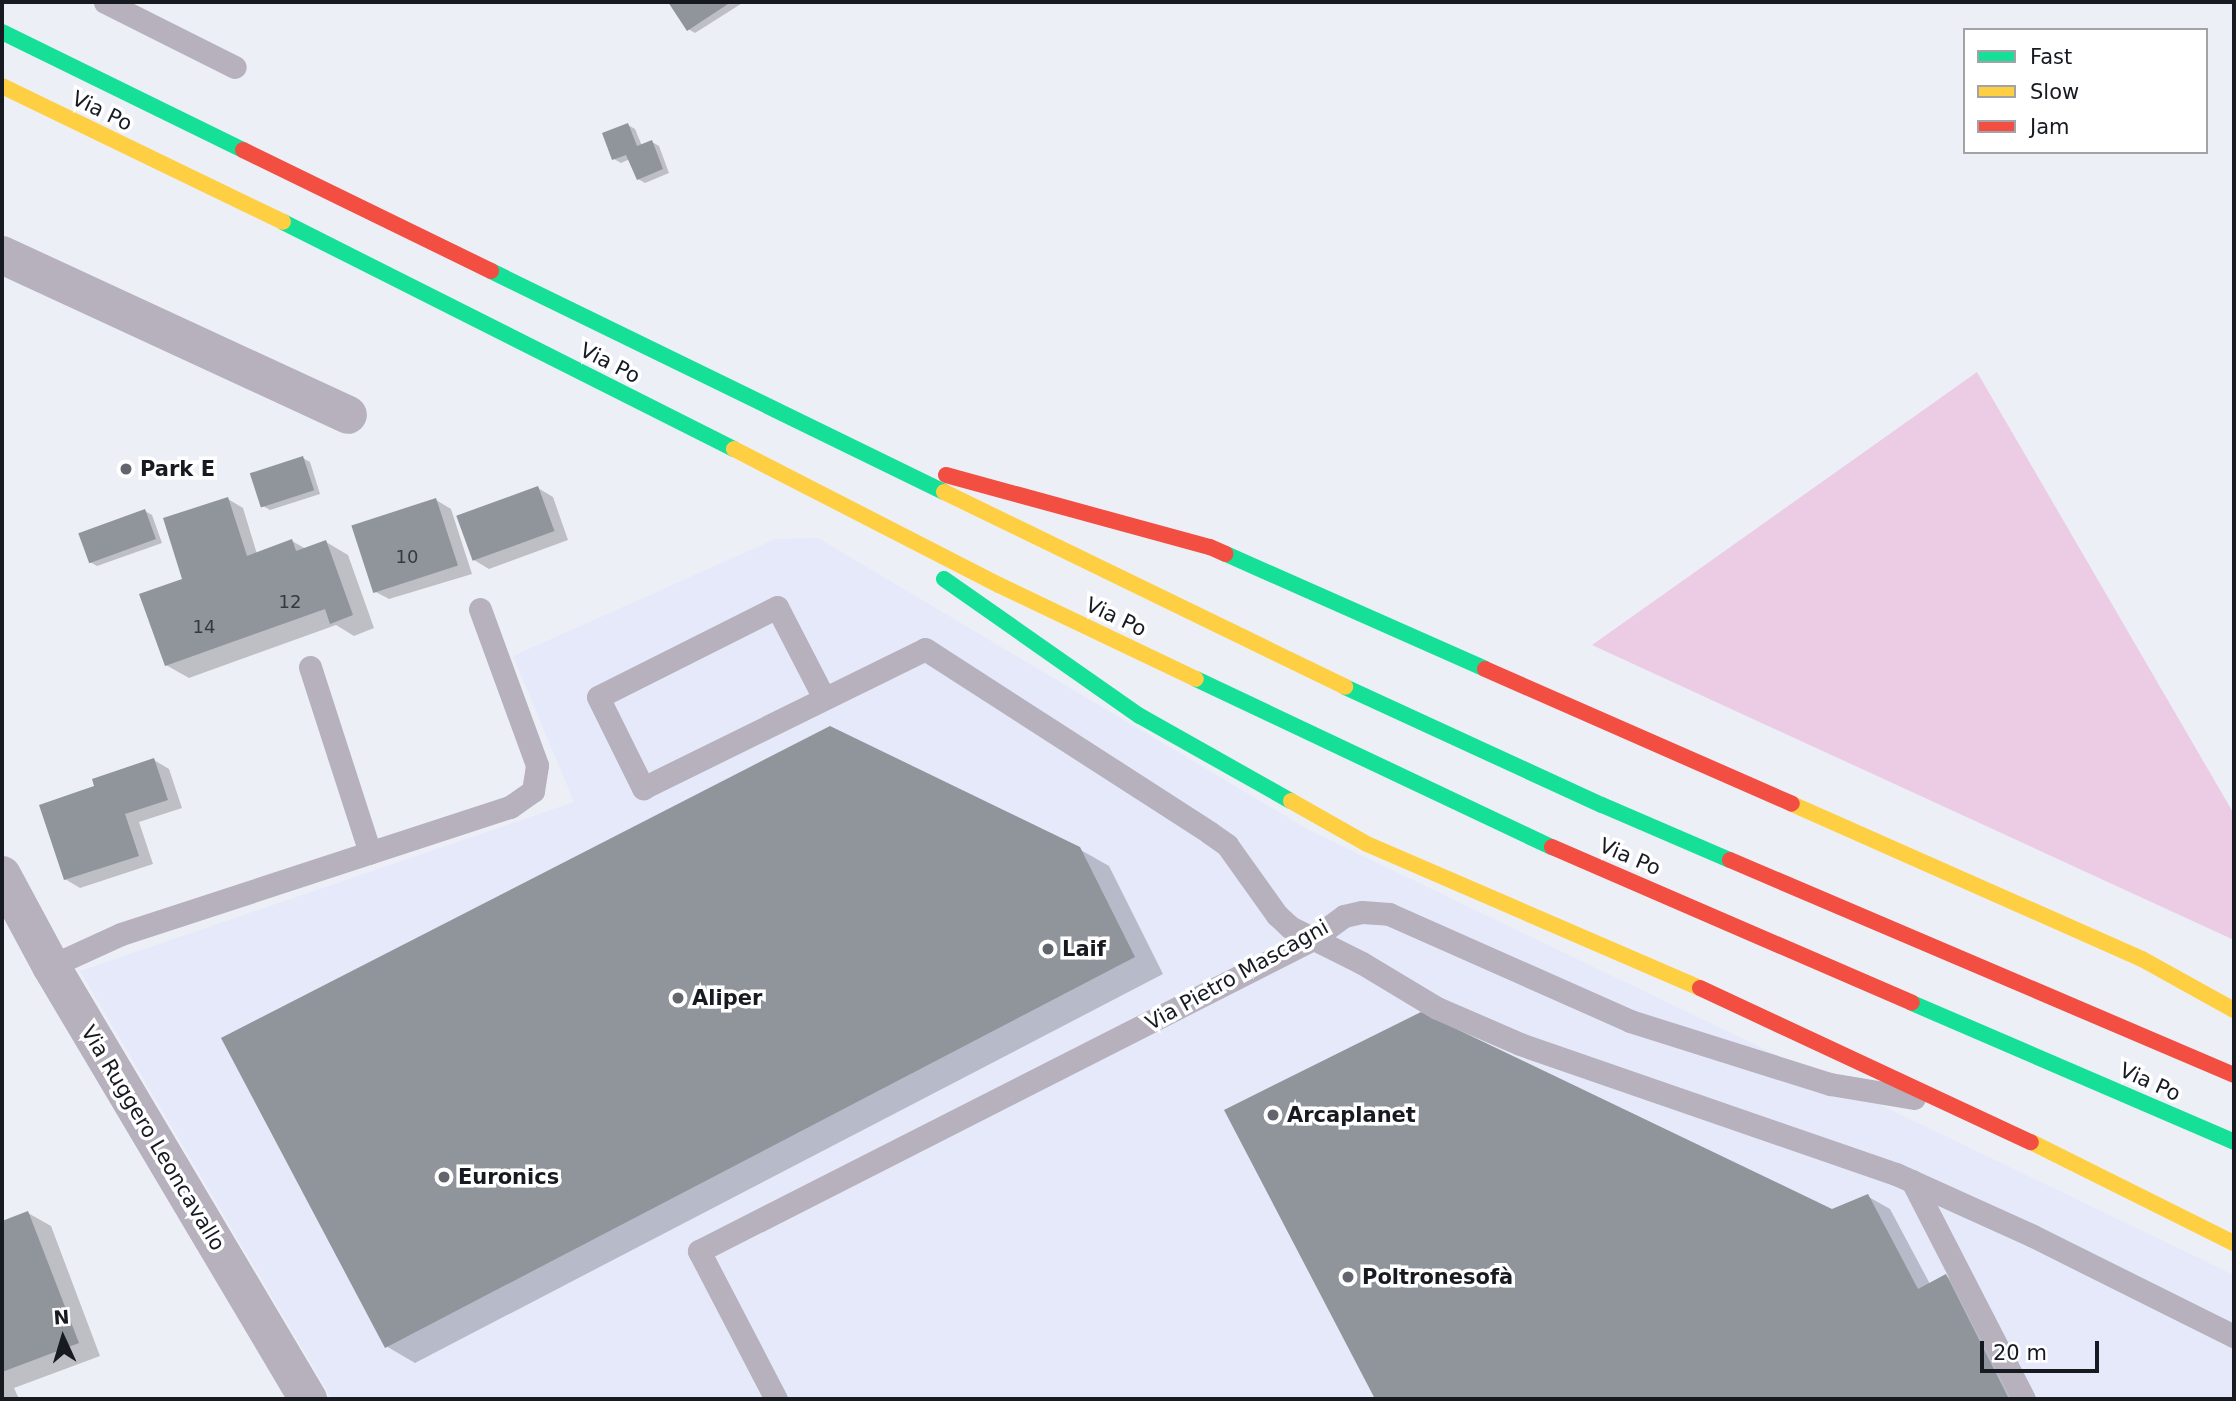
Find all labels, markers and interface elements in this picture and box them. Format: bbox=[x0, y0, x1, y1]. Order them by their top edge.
legend bbox=[1963, 28, 2208, 154]
text: Fast bbox=[2030, 45, 2072, 69]
text: Slow bbox=[2030, 80, 2079, 104]
street label: Via Po bbox=[68, 86, 136, 136]
text: Jam bbox=[2030, 115, 2070, 139]
street label: Via Po bbox=[576, 337, 644, 389]
place label: Park E bbox=[140, 456, 215, 482]
marker: Park E bbox=[118, 461, 134, 477]
house number: 10 bbox=[396, 546, 418, 568]
house number: 12 bbox=[279, 591, 301, 613]
street label: Via Po bbox=[1082, 592, 1150, 642]
house number: 14 bbox=[193, 616, 215, 638]
street label: Via Po bbox=[1596, 833, 1664, 881]
street label: Via Pietro Mascagni bbox=[1141, 914, 1333, 1036]
place label: Laif bbox=[1062, 936, 1106, 962]
marker: Laif bbox=[1040, 941, 1056, 957]
place label: Aliper bbox=[692, 985, 762, 1011]
marker: Aliper bbox=[670, 990, 686, 1006]
street label: Via Ruggero Leoncavallo bbox=[76, 1021, 230, 1255]
street label: Via Po bbox=[2116, 1057, 2184, 1107]
place label: Arcaplanet bbox=[1287, 1102, 1416, 1128]
marker: Arcaplanet bbox=[1265, 1107, 1281, 1123]
place label: Euronics bbox=[458, 1164, 559, 1190]
marker: Euronics bbox=[436, 1169, 452, 1185]
place label: Poltronesofà bbox=[1362, 1264, 1513, 1290]
marker: Poltronesofà bbox=[1340, 1269, 1356, 1285]
north arrow bbox=[28, 1303, 98, 1373]
text: N bbox=[53, 1306, 70, 1329]
scale bar bbox=[1984, 1328, 2103, 1372]
text: 20 m bbox=[1993, 1341, 2047, 1365]

